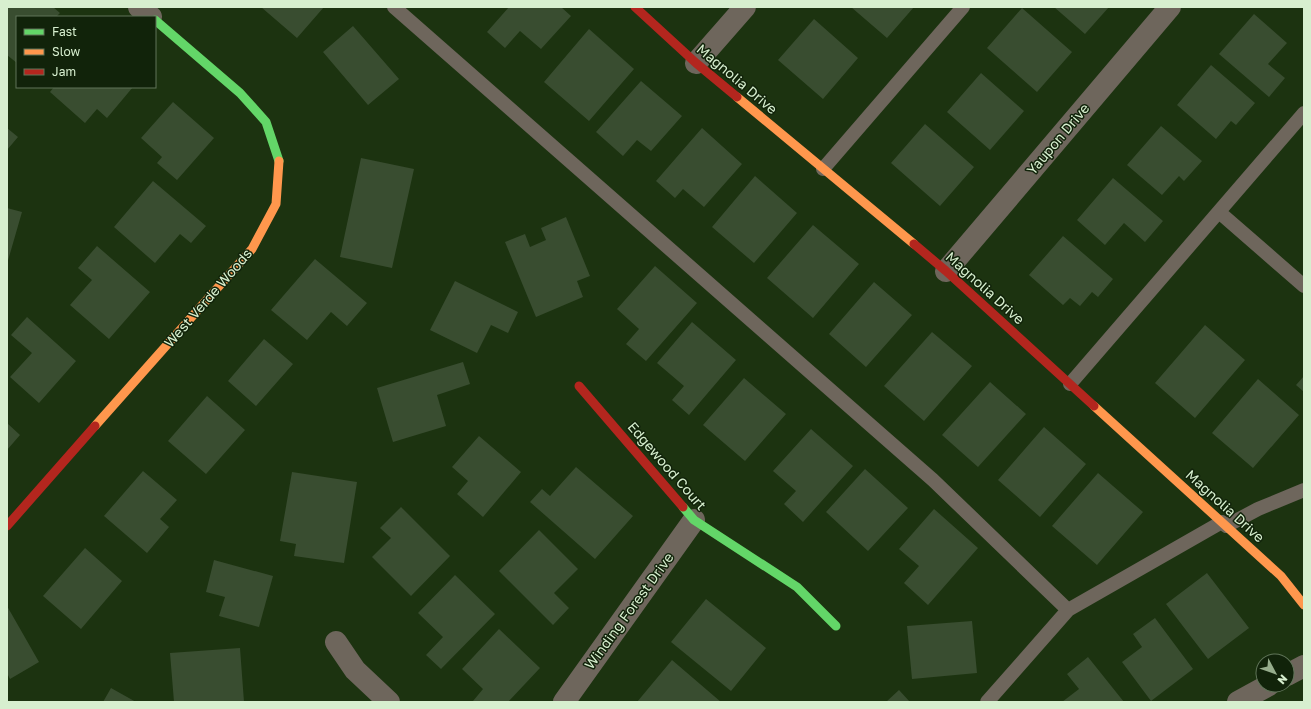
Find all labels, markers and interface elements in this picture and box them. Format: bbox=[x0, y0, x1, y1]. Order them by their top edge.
legend bbox=[16, 16, 156, 88]
text: Fast bbox=[52, 24, 77, 39]
street label: Magnolia Drive bbox=[694, 40, 781, 117]
text: Slow bbox=[52, 44, 80, 59]
text: Jam bbox=[52, 64, 76, 79]
street label: Yaupon Drive bbox=[1023, 99, 1092, 178]
street label: West Verde Woods bbox=[160, 245, 255, 351]
street label: Magnolia Drive bbox=[943, 248, 1028, 327]
street label: Edgewood Court bbox=[624, 418, 710, 513]
street label: Magnolia Drive bbox=[1183, 466, 1268, 545]
street label: Winding Forest Drive bbox=[581, 549, 677, 672]
north arrow bbox=[1255, 653, 1295, 693]
text: N bbox=[1275, 672, 1291, 687]

